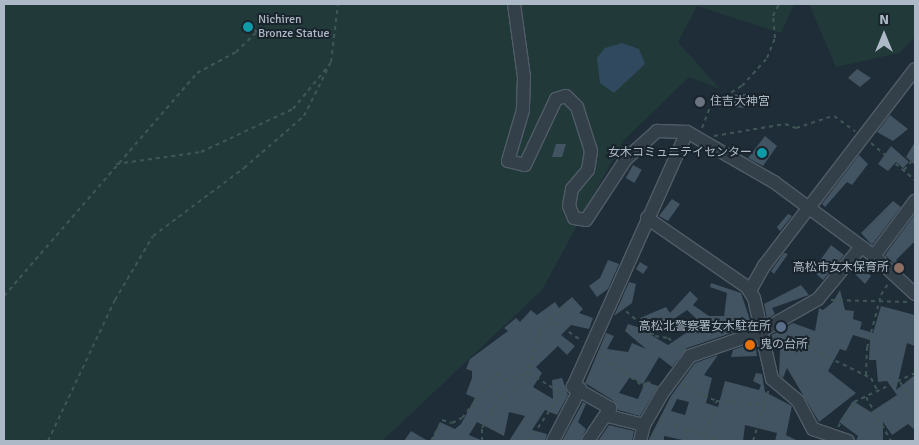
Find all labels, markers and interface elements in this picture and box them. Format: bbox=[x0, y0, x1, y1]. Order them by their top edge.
north arrow bbox=[859, 10, 909, 60]
text: N bbox=[879, 11, 889, 28]
place label: Nichiren Bronze Statue bbox=[258, 13, 329, 41]
marker: Nichiren Bronze Statue bbox=[242, 21, 254, 33]
place label: 住吉大神宮 bbox=[710, 95, 770, 109]
marker: 住吉大神宮 bbox=[694, 96, 706, 108]
place label: 女木コミュニテイセンター bbox=[608, 146, 752, 160]
marker: 女木コミュニテイセンター bbox=[756, 147, 768, 159]
place label: 高松市女木保育所 bbox=[793, 261, 889, 275]
marker: 高松市女木保育所 bbox=[893, 262, 905, 274]
place label: 高松北警察署女木駐在所 bbox=[639, 320, 771, 334]
marker: 高松北警察署女木駐在所 bbox=[775, 321, 787, 333]
place label: 鬼の台所 bbox=[760, 338, 808, 352]
marker: 鬼の台所 bbox=[744, 339, 756, 351]

